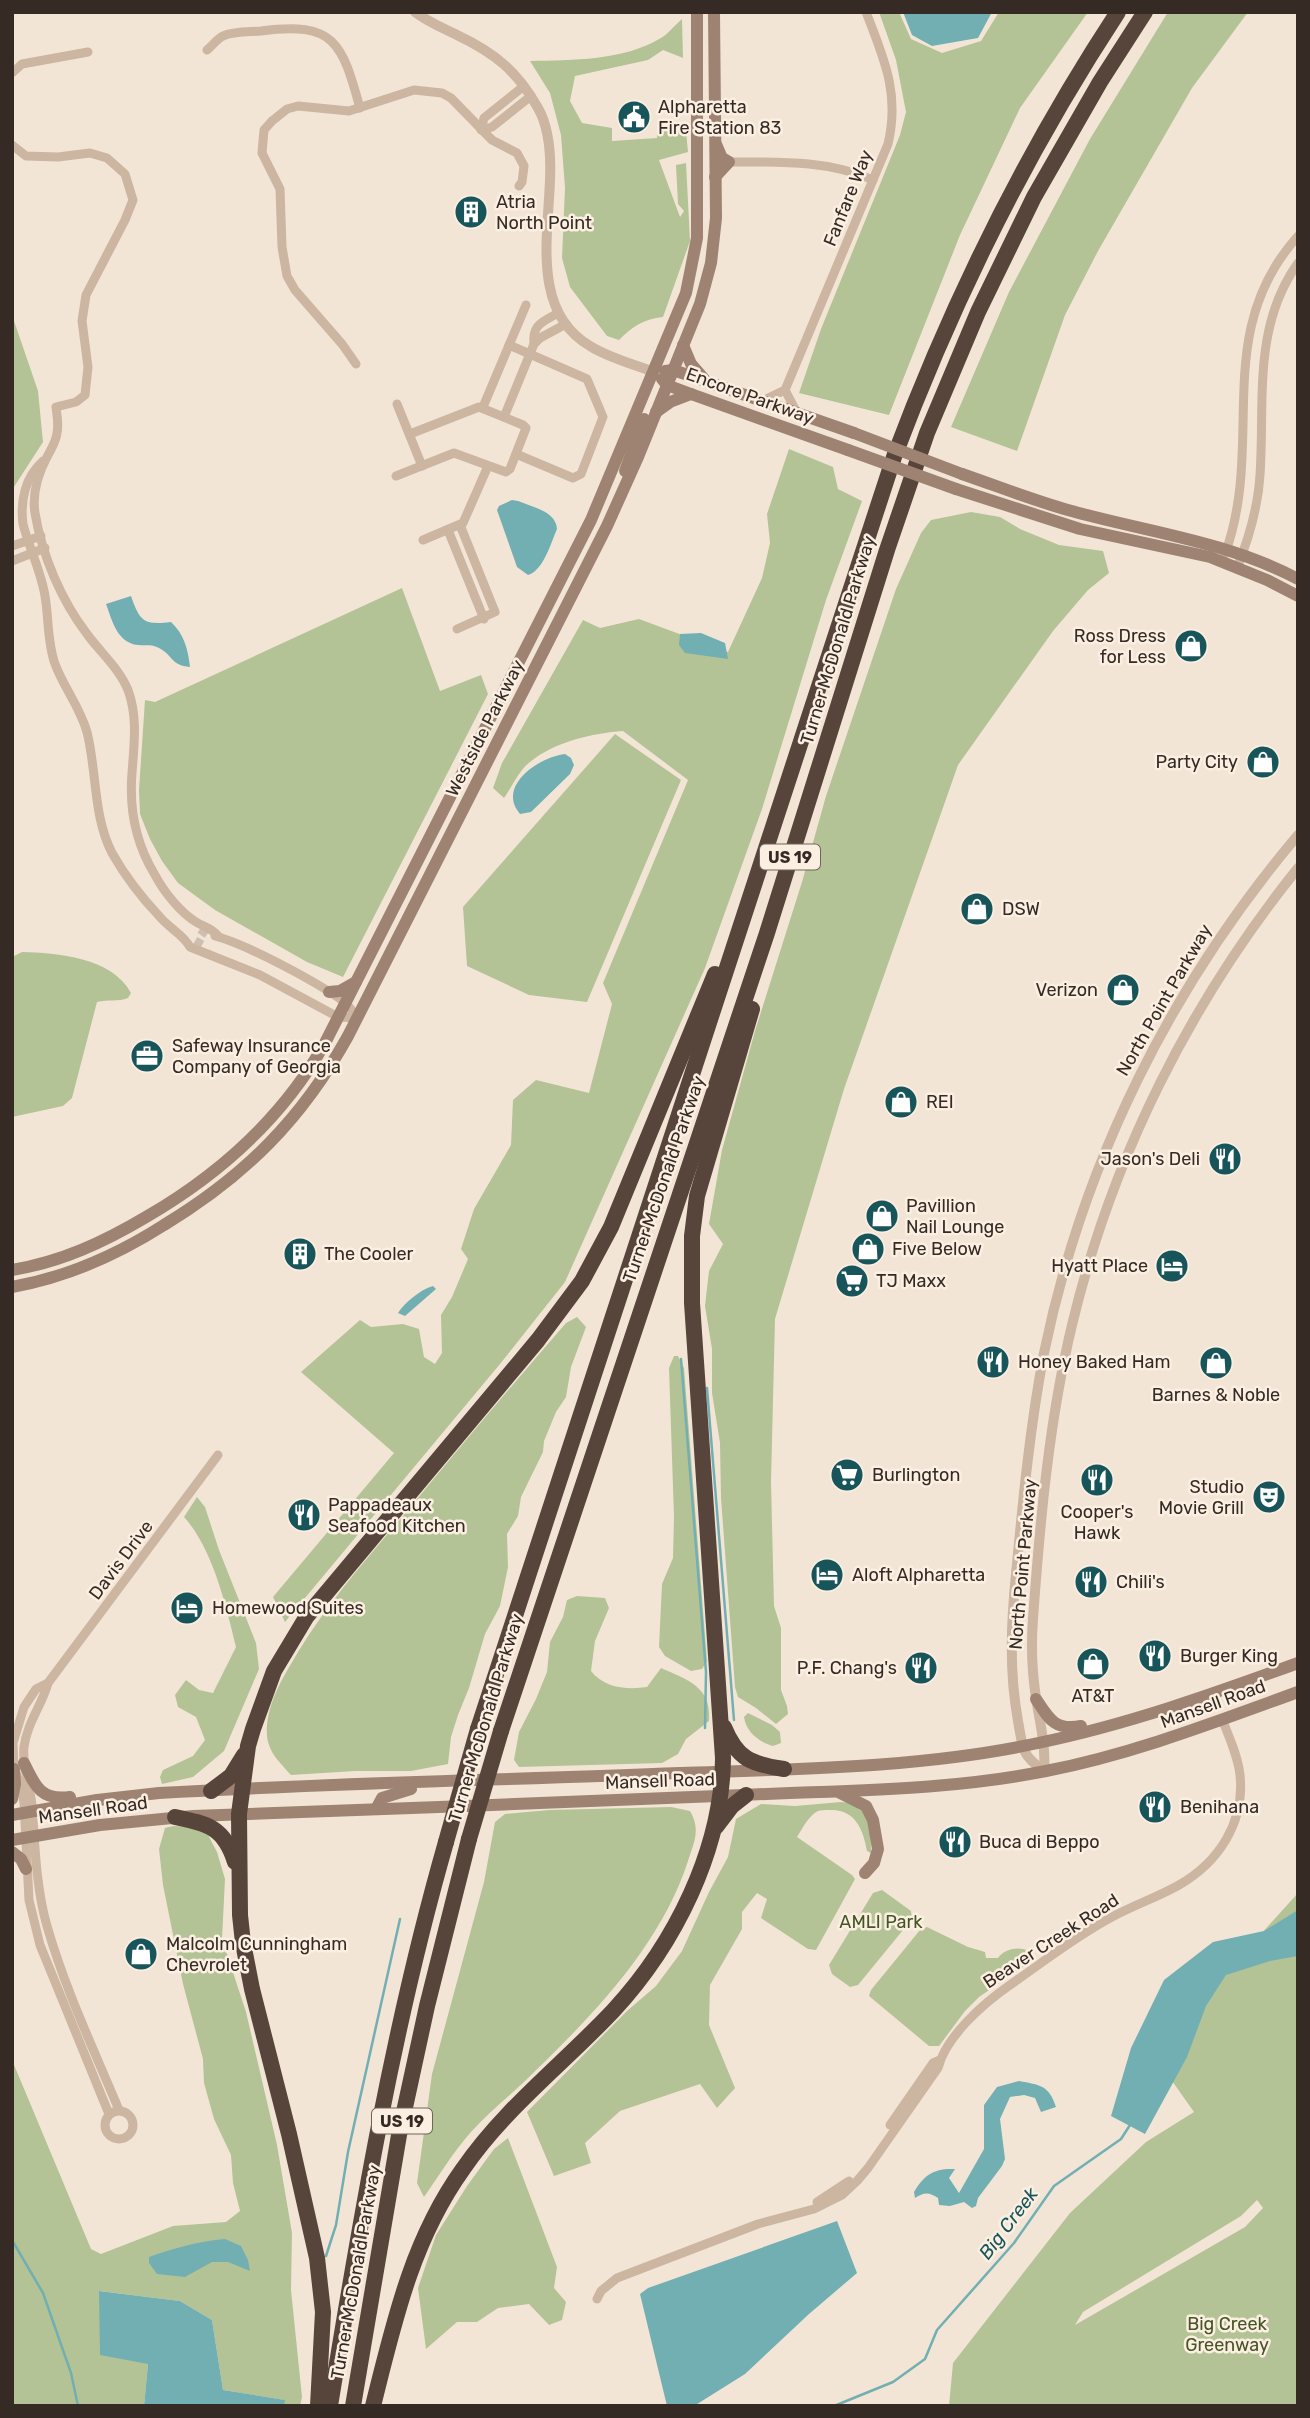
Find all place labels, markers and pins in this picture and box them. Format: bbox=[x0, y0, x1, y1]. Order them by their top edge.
place label: Alpharetta Fire Station 83 bbox=[658, 96, 781, 139]
public building icon: Alpharetta Fire Station 83 bbox=[615, 98, 653, 136]
place label: Atria North Point bbox=[496, 191, 592, 234]
building icon: Atria North Point bbox=[452, 193, 490, 231]
place label: Ross Dress for Less bbox=[1074, 625, 1166, 668]
shop icon: Ross Dress for Less bbox=[1172, 627, 1210, 665]
shop icon: Party City bbox=[1244, 743, 1282, 781]
place label: Party City bbox=[1156, 751, 1238, 773]
shop icon: DSW bbox=[958, 890, 996, 928]
place label: DSW bbox=[1002, 898, 1040, 920]
shop icon: Verizon bbox=[1104, 971, 1142, 1009]
place label: Verizon bbox=[1036, 979, 1098, 1001]
place label: Safeway Insurance Company of Georgia bbox=[172, 1035, 341, 1078]
office icon: Safeway Insurance Company of Georgia bbox=[128, 1037, 166, 1075]
shop icon: REI bbox=[882, 1083, 920, 1121]
place label: REI bbox=[926, 1091, 954, 1113]
restaurant icon: Jason's Deli bbox=[1206, 1140, 1244, 1178]
place label: Jason's Deli bbox=[1100, 1148, 1200, 1170]
place label: Pavillion Nail Lounge bbox=[906, 1195, 1004, 1238]
shop icon: Pavillion Nail Lounge bbox=[863, 1197, 901, 1235]
shop icon: Five Below bbox=[849, 1230, 887, 1268]
building icon: The Cooler bbox=[281, 1235, 319, 1273]
place label: Five Below bbox=[892, 1238, 982, 1260]
place label: The Cooler bbox=[324, 1243, 414, 1265]
hotel icon: Hyatt Place bbox=[1153, 1247, 1191, 1285]
place label: Hyatt Place bbox=[1051, 1255, 1148, 1277]
supermarket icon: TJ Maxx bbox=[833, 1262, 871, 1300]
place label: TJ Maxx bbox=[876, 1270, 946, 1292]
restaurant icon: Honey Baked Ham bbox=[974, 1343, 1012, 1381]
shop icon: Barnes & Noble bbox=[1197, 1344, 1235, 1382]
place label: Honey Baked Ham bbox=[1018, 1351, 1171, 1373]
place label: Barnes & Noble bbox=[1152, 1384, 1280, 1406]
supermarket icon: Burlington bbox=[828, 1456, 866, 1494]
restaurant icon: Cooper's Hawk bbox=[1078, 1461, 1116, 1499]
place label: Burlington bbox=[872, 1464, 960, 1486]
place label: Studio Movie Grill bbox=[1159, 1476, 1244, 1519]
theatre icon: Studio Movie Grill bbox=[1250, 1478, 1288, 1516]
place label: Pappadeaux Seafood Kitchen bbox=[328, 1494, 466, 1537]
restaurant icon: Pappadeaux Seafood Kitchen bbox=[285, 1496, 323, 1534]
place label: Cooper's Hawk bbox=[1060, 1501, 1134, 1544]
hotel icon: Aloft Alpharetta bbox=[808, 1556, 846, 1594]
restaurant icon: Chili's bbox=[1072, 1563, 1110, 1601]
place label: Aloft Alpharetta bbox=[852, 1564, 985, 1586]
place label: Chili's bbox=[1116, 1571, 1165, 1593]
hotel icon: Homewood Suites bbox=[168, 1589, 206, 1627]
place label: Homewood Suites bbox=[212, 1597, 364, 1619]
restaurant icon: Burger King bbox=[1136, 1637, 1174, 1675]
shop icon: AT&T bbox=[1074, 1645, 1112, 1683]
place label: Burger King bbox=[1180, 1645, 1278, 1667]
restaurant icon: P.F. Chang's bbox=[902, 1649, 940, 1687]
place label: P.F. Chang's bbox=[797, 1657, 897, 1679]
place label: AT&T bbox=[1072, 1685, 1114, 1707]
restaurant icon: Benihana bbox=[1136, 1788, 1174, 1826]
place label: Benihana bbox=[1180, 1796, 1259, 1818]
restaurant icon: Buca di Beppo bbox=[936, 1823, 974, 1861]
place label: Buca di Beppo bbox=[979, 1831, 1100, 1853]
place label: Malcolm Cunningham Chevrolet bbox=[166, 1933, 347, 1976]
shop icon: Malcolm Cunningham Chevrolet bbox=[122, 1935, 160, 1973]

